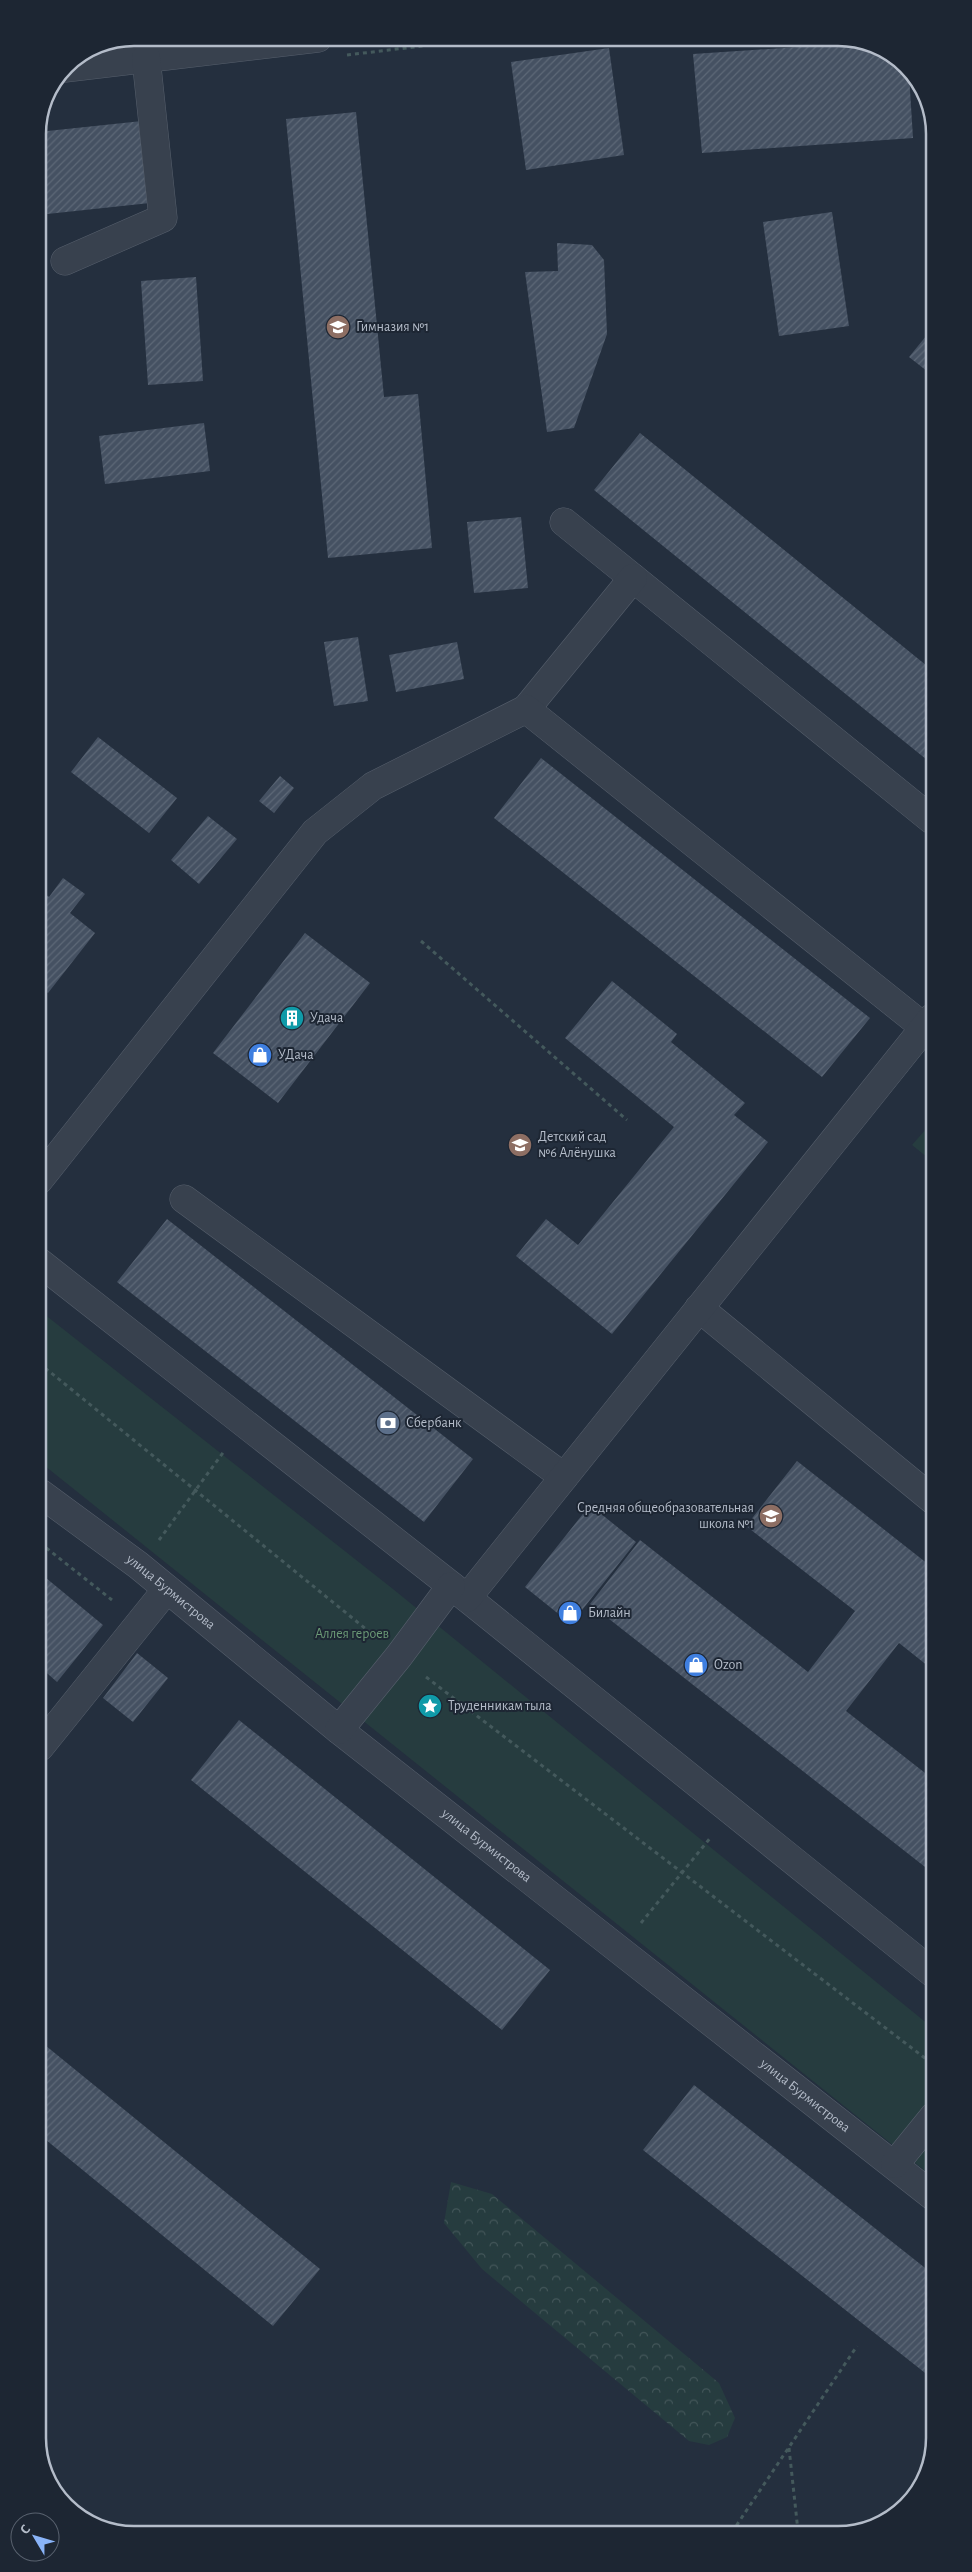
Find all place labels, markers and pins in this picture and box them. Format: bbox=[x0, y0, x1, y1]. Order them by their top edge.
school or university icon: Гимназия №1 bbox=[325, 314, 351, 340]
place label: Гимназия №1 bbox=[356, 320, 429, 334]
building icon: Удача bbox=[279, 1005, 305, 1031]
place label: Удача bbox=[310, 1011, 344, 1025]
shop icon: УДача bbox=[247, 1042, 273, 1068]
place label: УДача bbox=[278, 1048, 314, 1062]
place label: Детский сад №6 Алёнушка bbox=[538, 1130, 617, 1160]
school or university icon: Детский сад №6 Алёнушка bbox=[507, 1132, 533, 1158]
bank icon: Сбербанк bbox=[375, 1410, 401, 1436]
place label: Сбербанк bbox=[406, 1416, 462, 1430]
place label: Средняя общеобразовательная школа №1 bbox=[577, 1501, 754, 1531]
school or university icon: Средняя общеобразовательная школа №1 bbox=[758, 1503, 784, 1529]
shop icon: Билайн bbox=[557, 1600, 583, 1626]
place label: Билайн bbox=[588, 1606, 631, 1620]
shop icon: Ozon bbox=[683, 1652, 709, 1678]
place label: Ozon bbox=[714, 1658, 742, 1672]
place icon: Труденникам тыла bbox=[417, 1693, 443, 1719]
place label: Труденникам тыла bbox=[448, 1699, 552, 1713]

